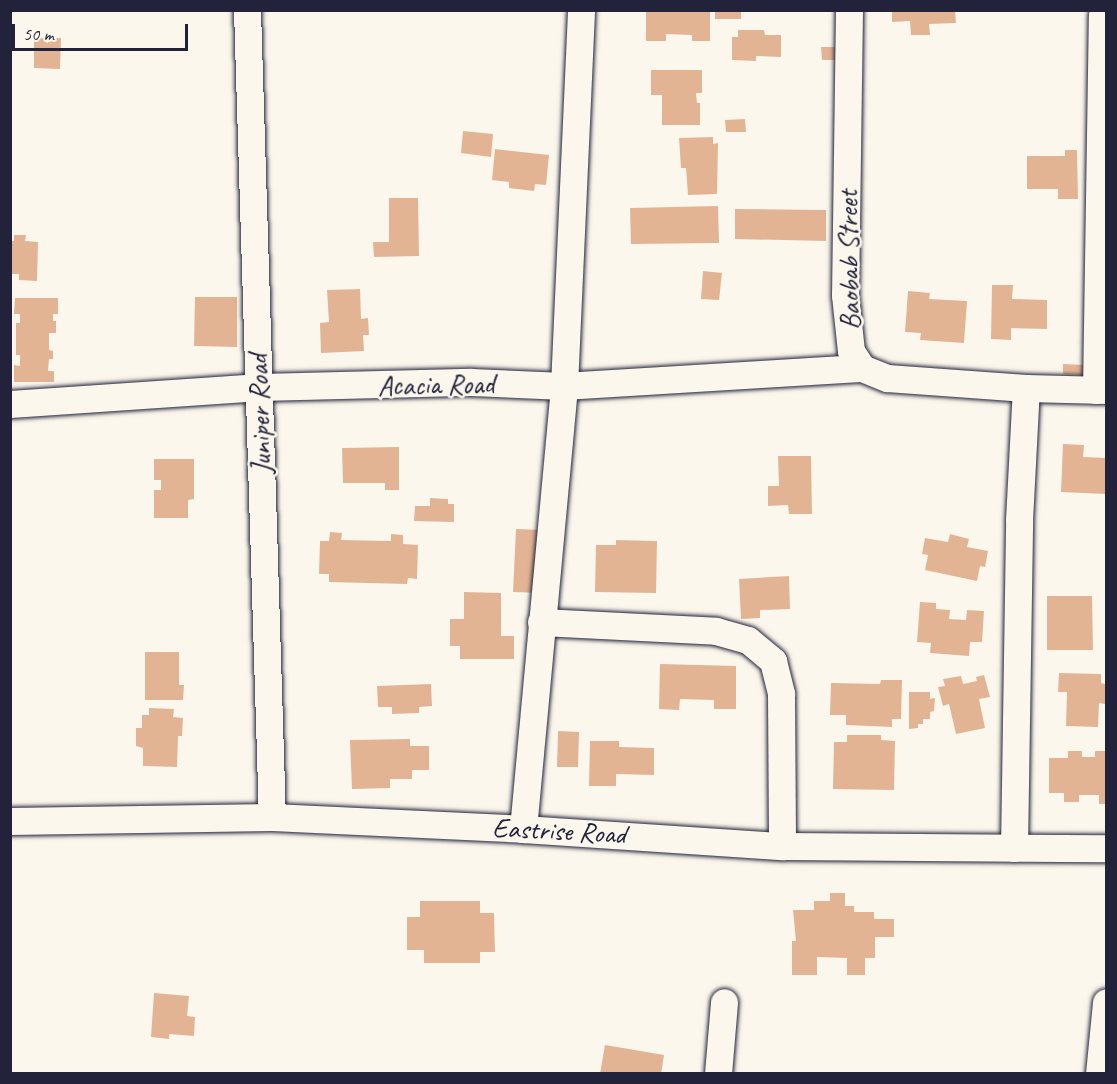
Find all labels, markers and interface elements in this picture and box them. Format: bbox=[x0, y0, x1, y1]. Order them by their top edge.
scale bar bbox=[15, 12, 190, 50]
text: 50 m bbox=[23, 23, 54, 45]
street label: Baobab Street bbox=[831, 190, 867, 330]
street label: Juniper Road bbox=[241, 354, 279, 474]
street label: Acacia Road bbox=[378, 367, 494, 403]
street label: Eastrise Road bbox=[491, 811, 627, 851]

